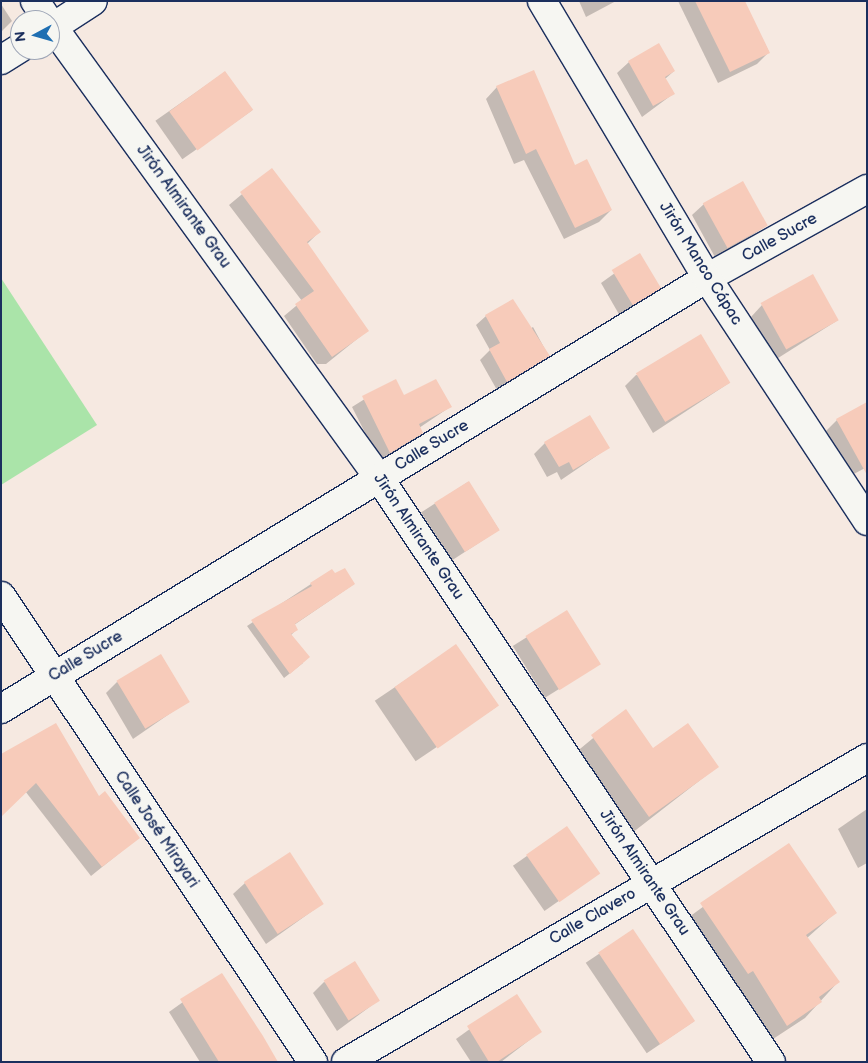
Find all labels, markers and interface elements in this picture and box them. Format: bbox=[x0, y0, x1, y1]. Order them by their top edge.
north arrow bbox=[10, 10, 60, 60]
text: N bbox=[12, 30, 30, 43]
street label: Jirón Almirante Grau bbox=[132, 142, 234, 272]
street label: Jirón Manco Cápac bbox=[654, 199, 746, 329]
street label: Calle Sucre bbox=[739, 209, 821, 267]
street label: Calle Sucre bbox=[391, 416, 473, 476]
street label: Jirón Almirante Grau bbox=[369, 470, 467, 604]
street label: Calle Sucre bbox=[45, 627, 127, 687]
street label: Calle José Mirayari bbox=[110, 768, 202, 892]
street label: Jirón Almirante Grau bbox=[595, 806, 693, 940]
street label: Calle Clavero bbox=[546, 885, 640, 949]

